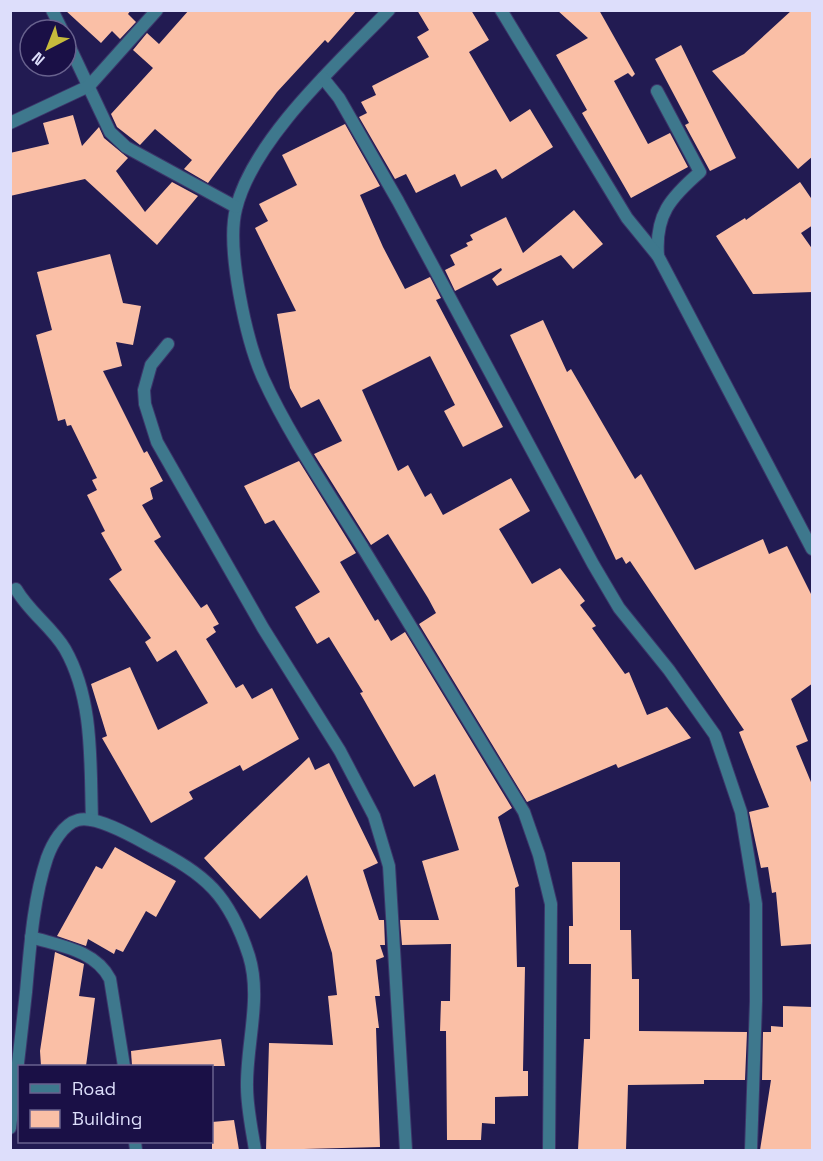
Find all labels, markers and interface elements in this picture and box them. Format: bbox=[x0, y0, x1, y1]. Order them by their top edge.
north arrow bbox=[18, 18, 78, 78]
text: N bbox=[27, 47, 49, 70]
legend bbox=[18, 1065, 213, 1143]
text: Road bbox=[72, 1077, 116, 1100]
text: Building bbox=[72, 1107, 142, 1130]

